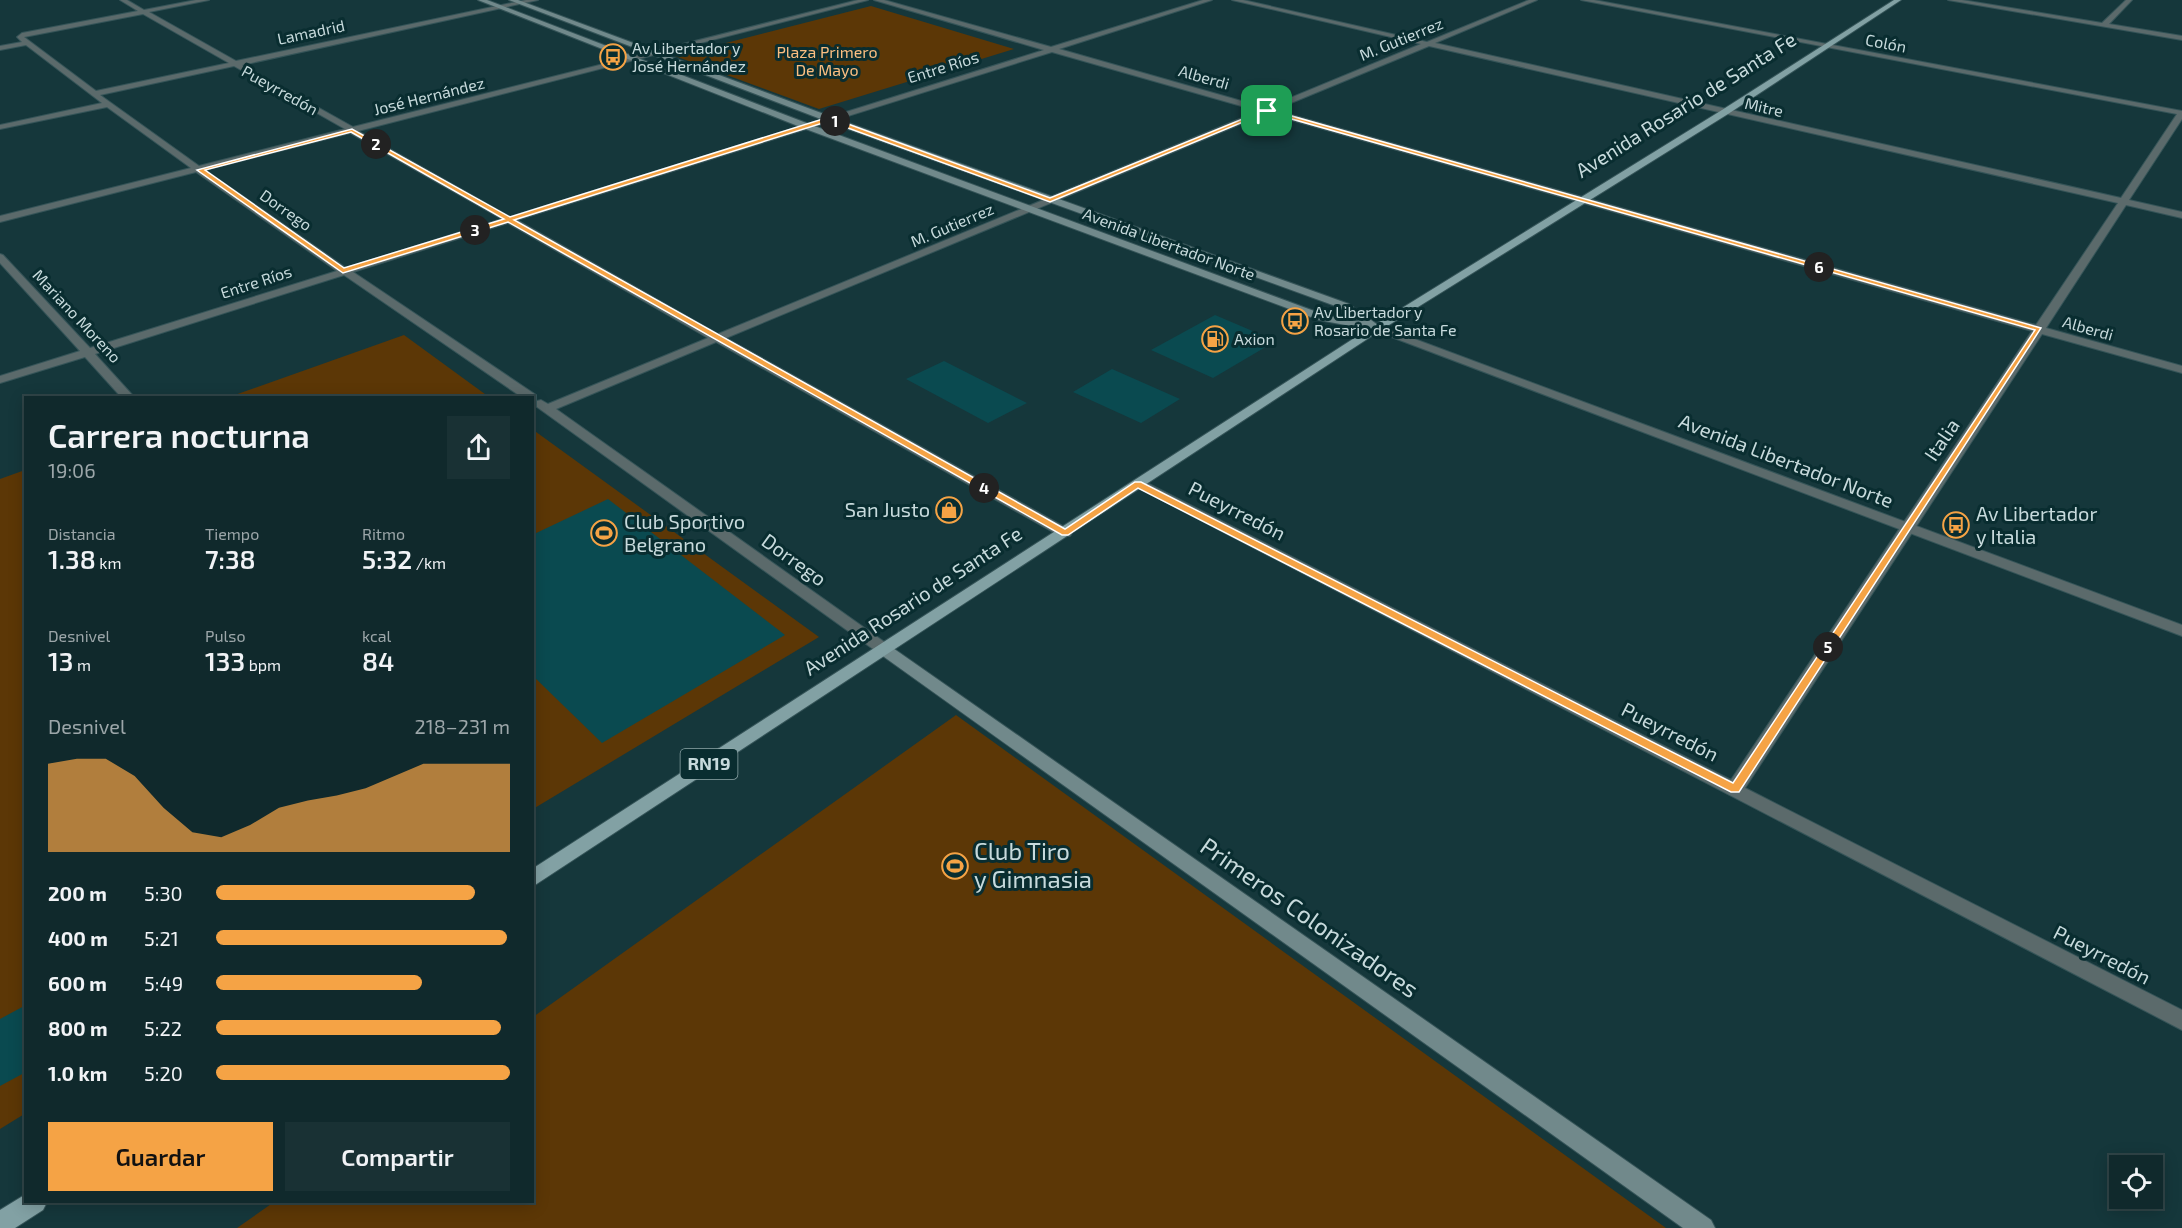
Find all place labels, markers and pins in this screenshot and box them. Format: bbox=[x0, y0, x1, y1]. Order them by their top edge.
place label: Av Libertador y José Hernández bbox=[632, 38, 746, 75]
bus stop icon: Av Libertador y José Hernández bbox=[598, 42, 628, 72]
pin bbox=[1241, 85, 1292, 136]
pin: 1 bbox=[820, 106, 850, 136]
pin: 2 bbox=[361, 129, 391, 159]
pin: 3 bbox=[460, 215, 490, 245]
pin: 6 bbox=[1804, 252, 1834, 282]
place label: Av Libertador y Rosario de Santa Fe bbox=[1314, 302, 1457, 339]
bus stop icon: Av Libertador y Rosario de Santa Fe bbox=[1280, 306, 1310, 336]
fuel station icon: Axion bbox=[1200, 324, 1230, 354]
place label: Axion bbox=[1234, 329, 1275, 348]
pin: 4 bbox=[969, 473, 999, 503]
shop icon: San Justo bbox=[934, 495, 964, 525]
place label: San Justo bbox=[845, 497, 930, 521]
place label: Av Libertador y Italia bbox=[1976, 501, 2098, 548]
place label: Club Sportivo Belgrano bbox=[624, 509, 745, 556]
bus stop icon: Av Libertador y Italia bbox=[1941, 510, 1971, 540]
sports icon: Club Sportivo Belgrano bbox=[589, 518, 619, 548]
pin: 5 bbox=[1813, 632, 1843, 662]
place label: Club Tiro y Gimnasia bbox=[974, 836, 1092, 893]
sports icon: Club Tiro y Gimnasia bbox=[940, 851, 970, 881]

